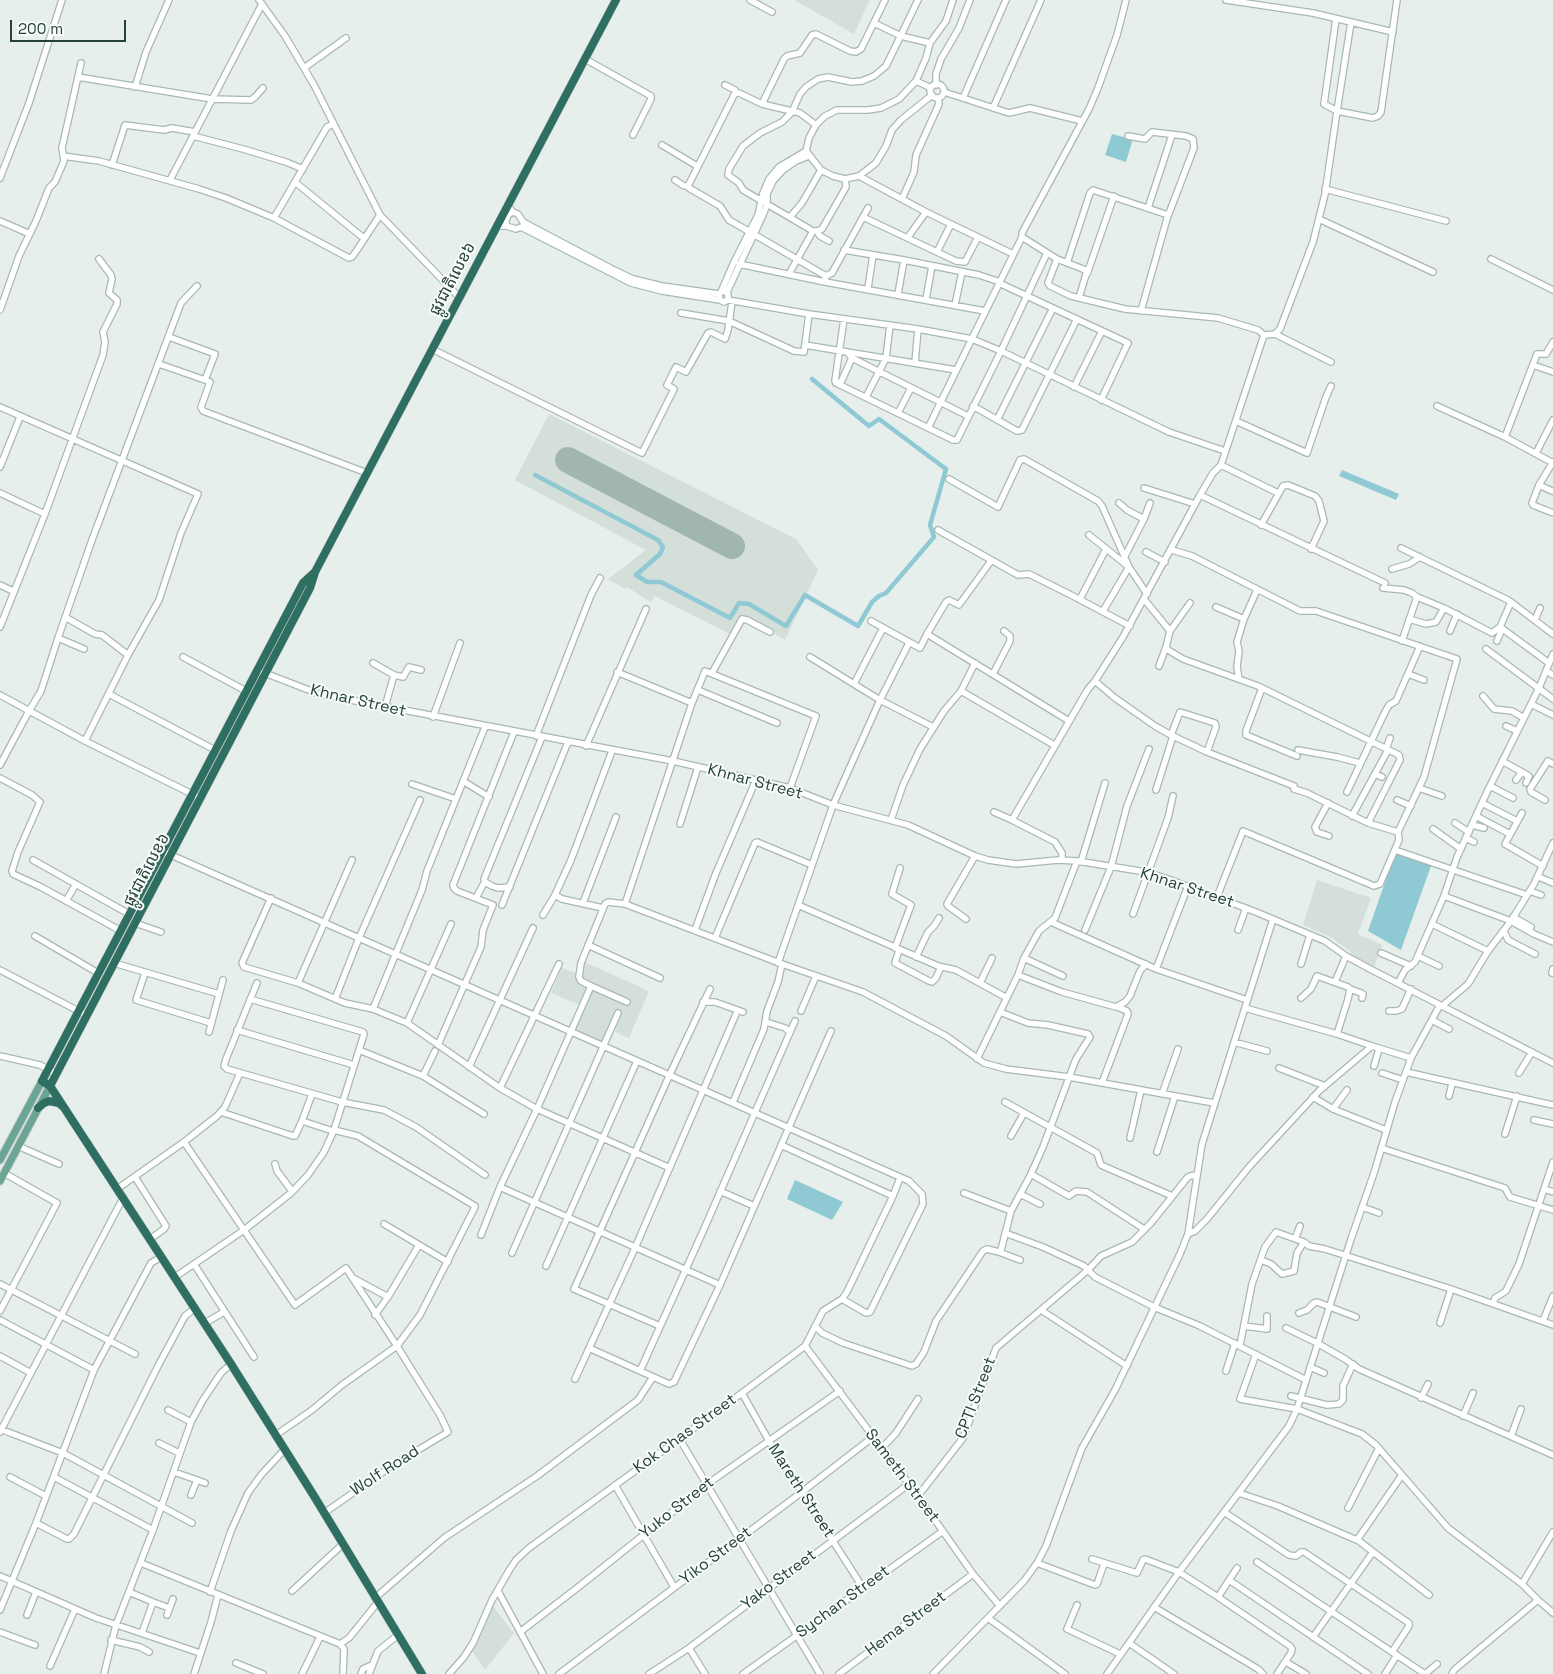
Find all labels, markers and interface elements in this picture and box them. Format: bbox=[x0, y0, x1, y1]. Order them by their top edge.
scale bar bbox=[12, 10, 129, 42]
text: 200 m bbox=[18, 19, 63, 38]
street label: ផ្លូវជាតិលេខ៦ bbox=[426, 239, 480, 319]
street label: Khnar Street bbox=[308, 681, 408, 721]
street label: Khnar Street bbox=[705, 760, 805, 804]
street label: ផ្លូវជាតិលេខ៦ bbox=[120, 830, 174, 910]
street label: Khnar Street bbox=[1138, 864, 1236, 912]
street label: CPTI Street bbox=[952, 1354, 1000, 1442]
street label: Kok Chas Street bbox=[630, 1390, 740, 1478]
street label: Sameth Street bbox=[861, 1425, 943, 1527]
street label: Mareth Street bbox=[764, 1440, 838, 1542]
street label: Wolf Road bbox=[347, 1442, 423, 1500]
street label: Yuko Street bbox=[636, 1473, 718, 1543]
street label: Yiko Street bbox=[676, 1523, 756, 1589]
street label: Yako Street bbox=[738, 1546, 820, 1614]
street label: Sychan Street bbox=[792, 1562, 894, 1642]
street label: Hema Street bbox=[862, 1587, 950, 1661]

